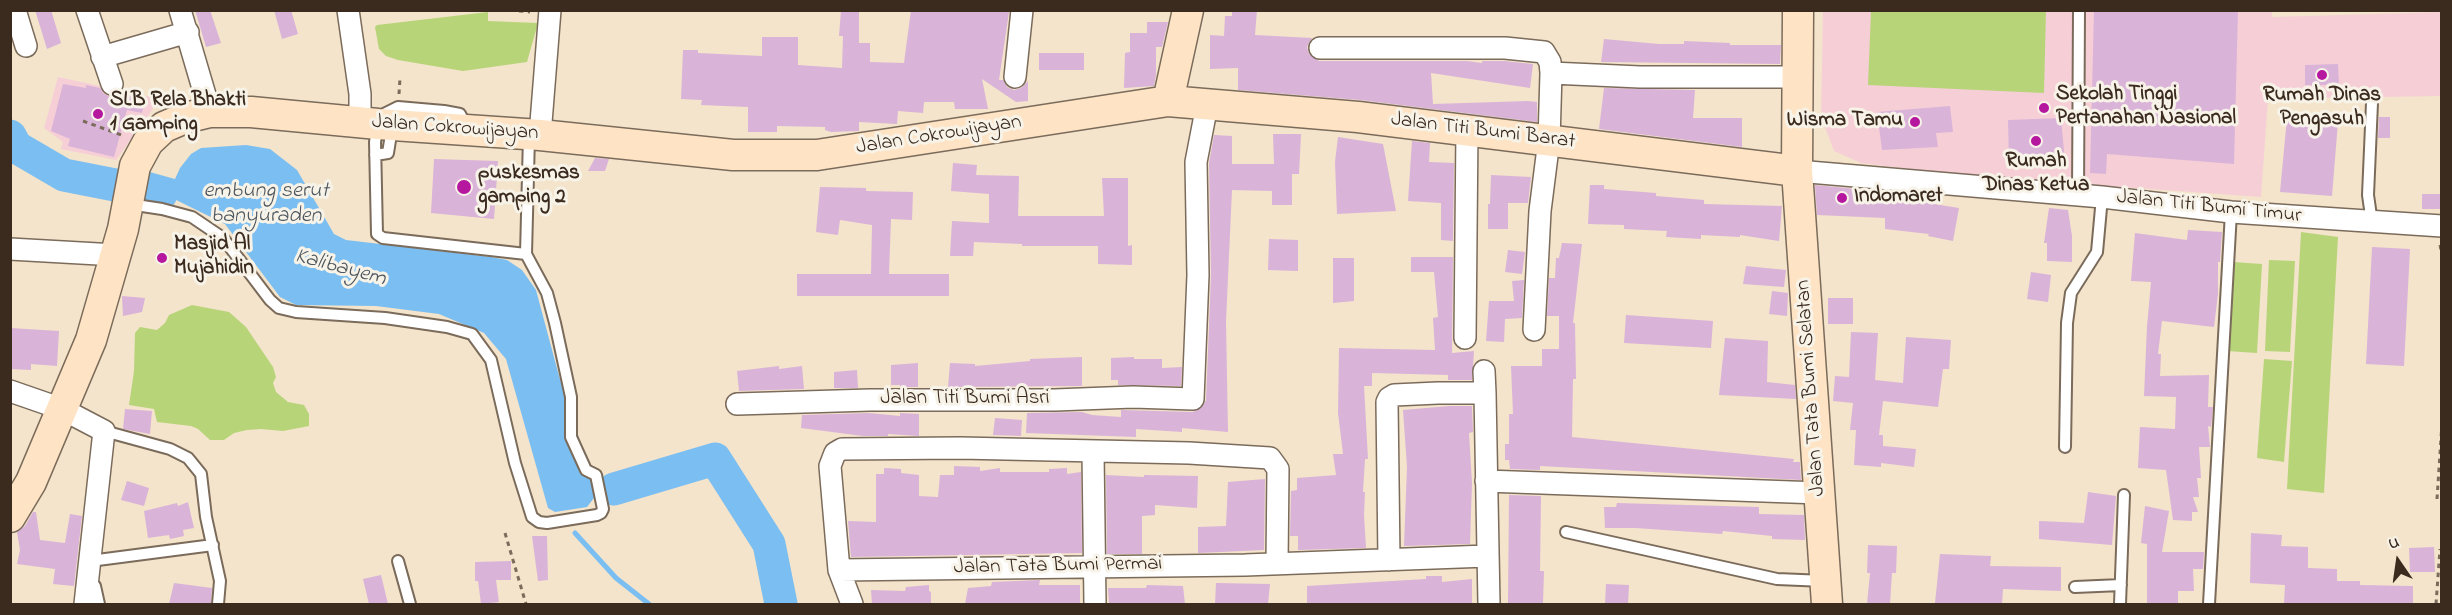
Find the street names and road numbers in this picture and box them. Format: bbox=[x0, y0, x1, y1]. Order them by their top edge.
street label: Jalan Titi Bumi Barat bbox=[1389, 108, 1577, 156]
street label: Jalan Cokrowijayan bbox=[855, 110, 1023, 162]
street label: Jalan Cokrowijayan bbox=[371, 111, 539, 147]
street label: Jalan Titi Bumi Timur bbox=[2115, 186, 2303, 230]
street label: Jalan Tata Bumi Selatan bbox=[1792, 279, 1832, 497]
street label: Jalan Titi Bumi Asri bbox=[880, 387, 1050, 413]
street label: Jalan Tata Bumi Permai bbox=[953, 553, 1163, 581]

